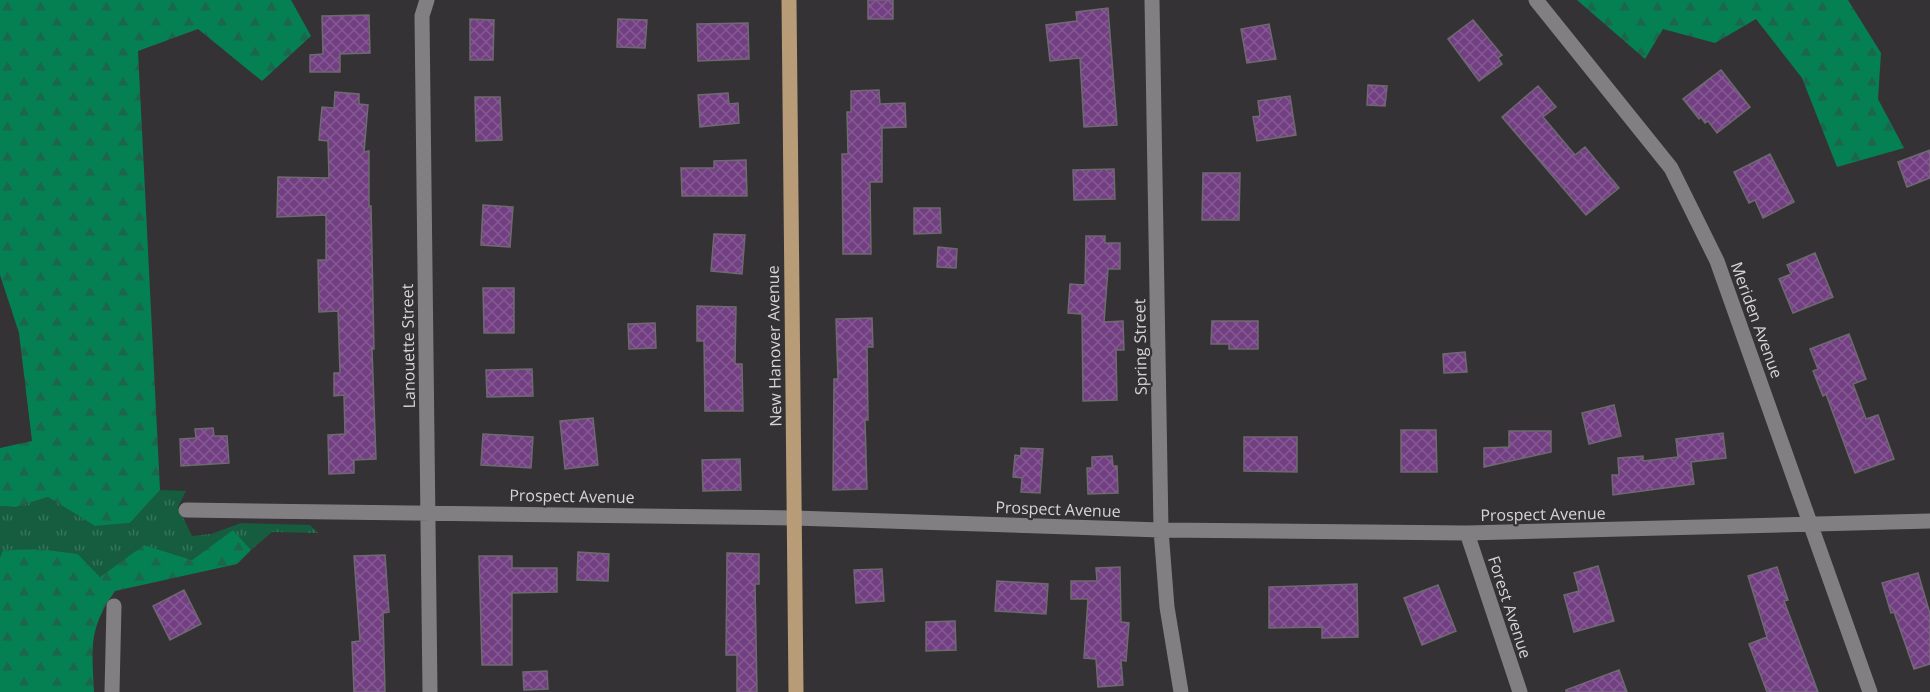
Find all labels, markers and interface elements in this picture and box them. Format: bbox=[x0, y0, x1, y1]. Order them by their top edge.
street label: Meriden Avenue bbox=[1726, 259, 1788, 381]
street label: New Hanover Avenue bbox=[762, 265, 786, 427]
street label: Lanouette Street bbox=[396, 283, 420, 409]
street label: Spring Street bbox=[1128, 298, 1152, 395]
street label: Prospect Avenue bbox=[509, 484, 635, 508]
street label: Prospect Avenue bbox=[995, 496, 1121, 522]
street label: Prospect Avenue bbox=[1480, 502, 1606, 526]
street label: Forest Avenue bbox=[1483, 553, 1537, 661]

